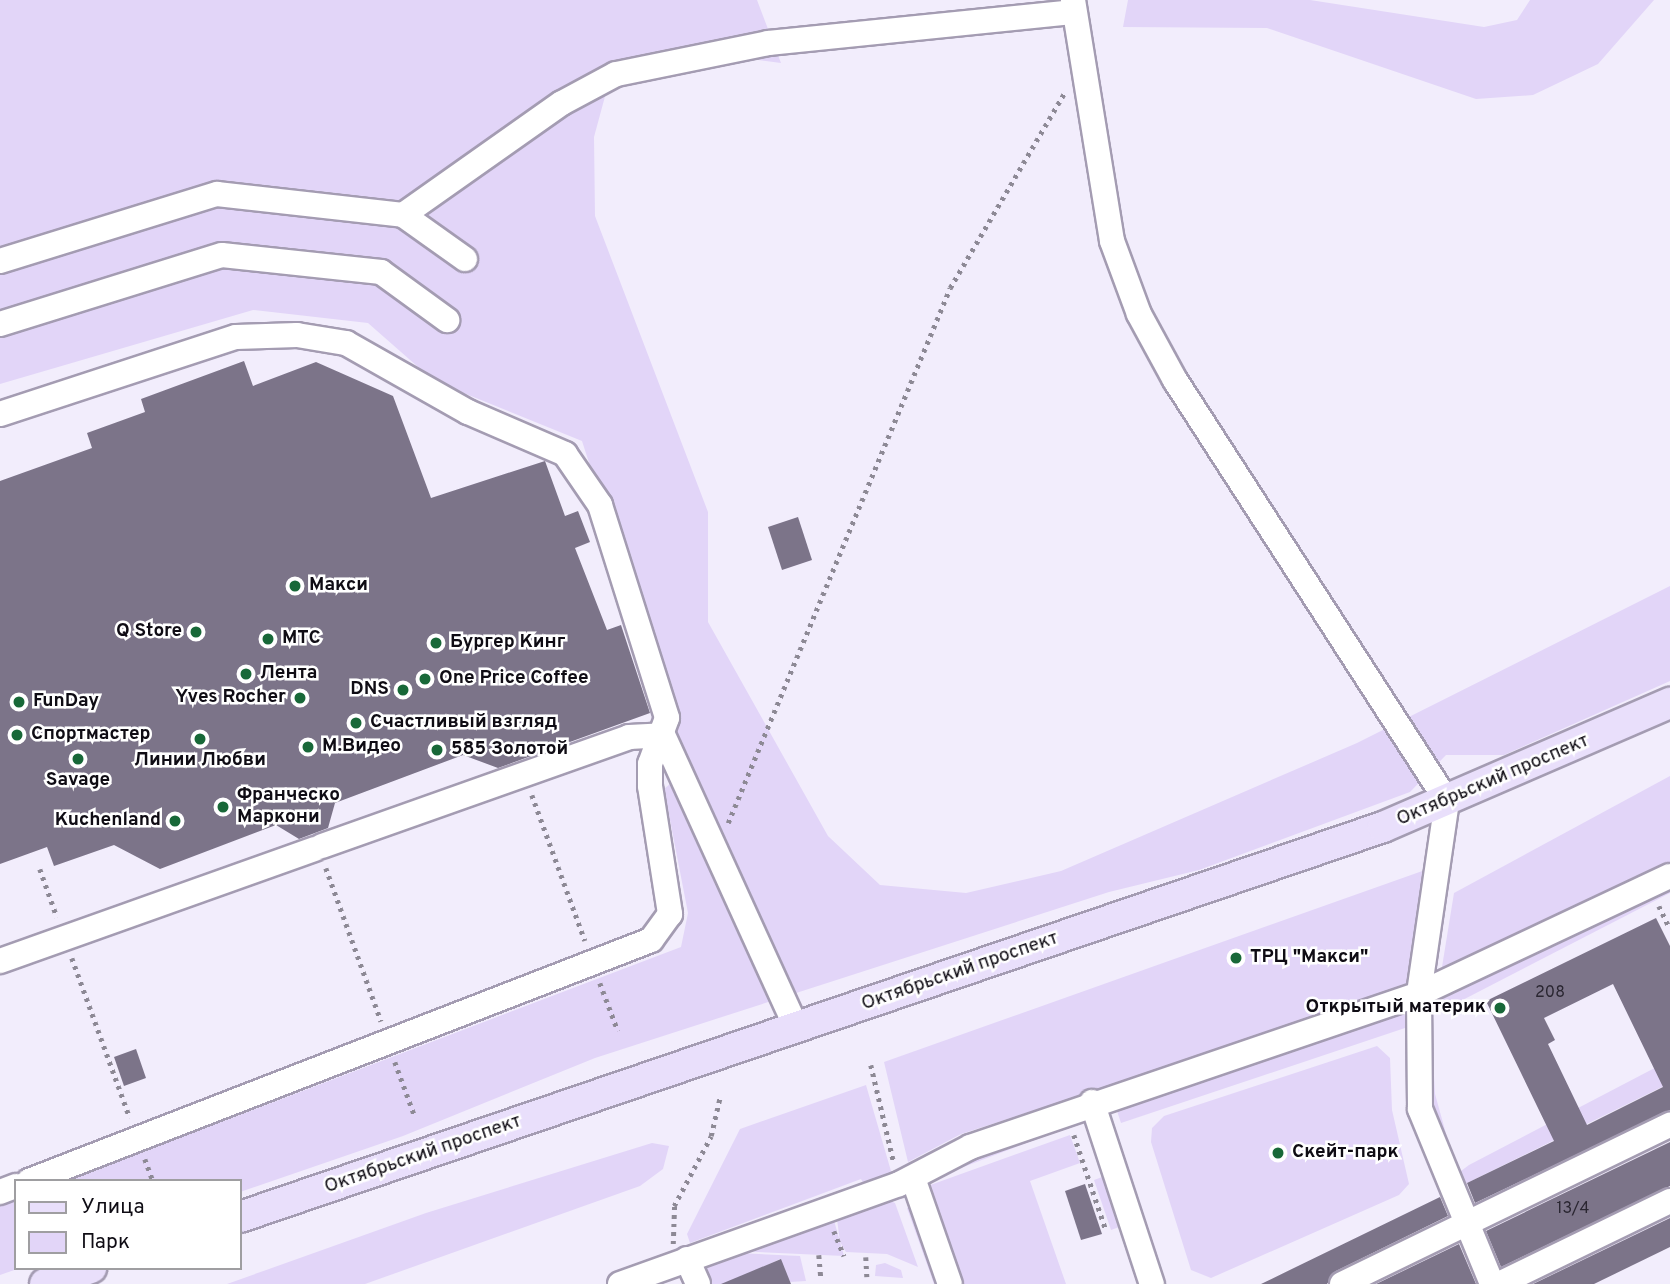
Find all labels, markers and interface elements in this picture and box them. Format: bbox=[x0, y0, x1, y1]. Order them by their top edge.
place label: Макси bbox=[309, 575, 368, 597]
marker: Макси bbox=[287, 578, 303, 594]
place label: Q Store bbox=[116, 621, 182, 643]
marker: Q Store bbox=[188, 624, 204, 640]
place label: МТС bbox=[282, 628, 321, 650]
marker: МТС bbox=[260, 631, 276, 647]
place label: Бургер Кинг bbox=[450, 632, 565, 654]
marker: Бургер Кинг bbox=[428, 635, 444, 651]
place label: Лента bbox=[260, 663, 317, 685]
marker: Лента bbox=[238, 666, 254, 682]
place label: One Price Coffee bbox=[439, 668, 589, 690]
marker: One Price Coffee bbox=[417, 671, 433, 687]
place label: DNS bbox=[350, 679, 389, 701]
marker: DNS bbox=[395, 682, 411, 698]
place label: Yves Rocher bbox=[175, 687, 286, 709]
marker: Yves Rocher bbox=[292, 690, 308, 706]
place label: FunDay bbox=[33, 691, 99, 713]
marker: FunDay bbox=[11, 694, 27, 710]
place label: Счастливый взгляд bbox=[370, 712, 557, 734]
marker: Счастливый взгляд bbox=[348, 715, 364, 731]
place label: Спортмастер bbox=[31, 724, 151, 746]
marker: Спортмастер bbox=[9, 727, 25, 743]
street label: Октябрьский проспект bbox=[1394, 730, 1592, 832]
marker: Линии Любви bbox=[192, 731, 208, 747]
place label: М.Видео bbox=[322, 736, 401, 758]
marker: М.Видео bbox=[300, 739, 316, 755]
place label: 585 Золотой bbox=[451, 739, 568, 761]
marker: 585 Золотой bbox=[429, 742, 445, 758]
place label: Линии Любви bbox=[134, 750, 266, 772]
marker: Savage bbox=[70, 751, 86, 767]
place label: Savage bbox=[46, 770, 110, 792]
place label: Франческо Маркони bbox=[237, 785, 340, 829]
marker: Франческо Маркони bbox=[215, 799, 231, 815]
place label: Kuchenland bbox=[55, 810, 161, 832]
marker: Kuchenland bbox=[167, 813, 183, 829]
street label: Октябрьский проспект bbox=[859, 928, 1061, 1016]
place label: ТРЦ "Макси" bbox=[1250, 947, 1368, 969]
marker: ТРЦ "Макси" bbox=[1228, 950, 1244, 966]
house number: 208 bbox=[1535, 983, 1565, 1003]
place label: Открытый материк bbox=[1306, 997, 1486, 1019]
marker: Открытый материк bbox=[1492, 1000, 1508, 1016]
street label: Октябрьский проспект bbox=[322, 1111, 524, 1199]
place label: Скейт-парк bbox=[1292, 1142, 1399, 1164]
marker: Скейт-парк bbox=[1270, 1145, 1286, 1161]
legend bbox=[14, 1179, 242, 1270]
text: Улица bbox=[81, 1194, 145, 1221]
house number: 13/4 bbox=[1557, 1199, 1589, 1219]
text: Парк bbox=[81, 1229, 130, 1256]

